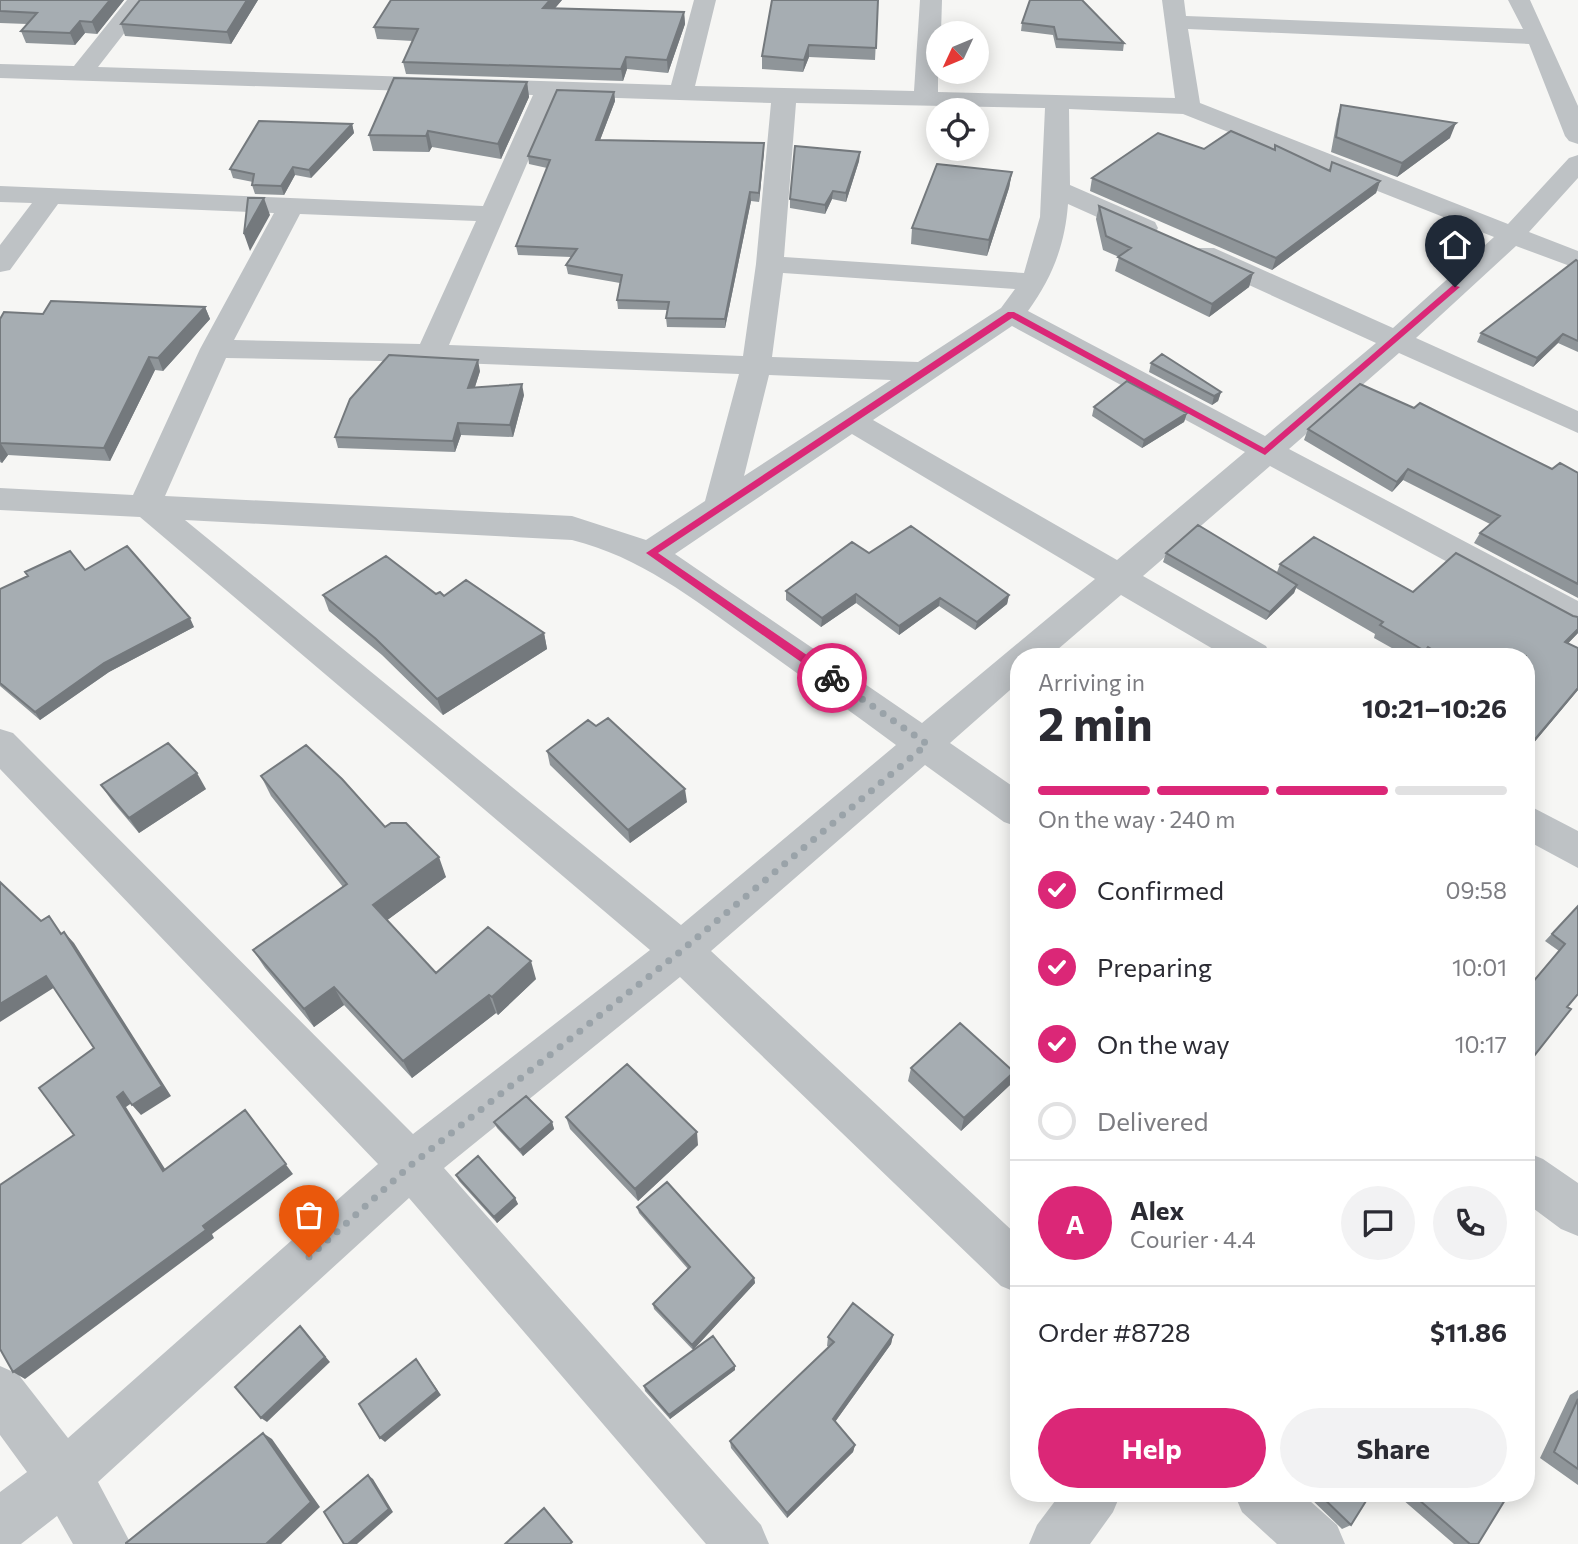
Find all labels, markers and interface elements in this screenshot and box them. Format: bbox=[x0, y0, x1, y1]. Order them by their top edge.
north arrow bbox=[926, 21, 989, 84]
map controls bbox=[926, 21, 989, 161]
button: locate bbox=[926, 98, 989, 161]
pin bbox=[1425, 215, 1485, 287]
icon: home bbox=[1436, 226, 1474, 264]
courier bbox=[797, 643, 867, 713]
icon: bike bbox=[813, 659, 851, 697]
text: Arriving in bbox=[1038, 668, 1145, 696]
text: 10:21–10:26 bbox=[1362, 692, 1507, 723]
text: 2 min bbox=[1038, 694, 1153, 750]
text: On the way · 240 m bbox=[1038, 805, 1235, 833]
icon: check bbox=[1038, 871, 1076, 909]
text: Confirmed bbox=[1097, 874, 1224, 905]
text: 09:58 bbox=[1445, 876, 1507, 904]
icon: check bbox=[1038, 948, 1076, 986]
text: Preparing bbox=[1097, 951, 1212, 982]
text: 10:01 bbox=[1452, 953, 1507, 981]
icon: check bbox=[1038, 1025, 1076, 1063]
text: On the way bbox=[1097, 1028, 1230, 1059]
text: 10:17 bbox=[1455, 1030, 1507, 1058]
text: Delivered bbox=[1097, 1105, 1208, 1136]
pin bbox=[279, 1185, 339, 1257]
button: chat bbox=[1341, 1186, 1415, 1260]
button: phone bbox=[1433, 1186, 1507, 1260]
text: Alex bbox=[1130, 1194, 1184, 1225]
icon: bag bbox=[290, 1196, 328, 1234]
text: A bbox=[1066, 1208, 1084, 1239]
text: Courier · 4.4 bbox=[1130, 1225, 1256, 1253]
text: Order #8728 bbox=[1038, 1316, 1191, 1347]
text: $11.86 bbox=[1430, 1316, 1507, 1347]
button: Help bbox=[1038, 1408, 1266, 1488]
button: Share bbox=[1280, 1408, 1507, 1488]

